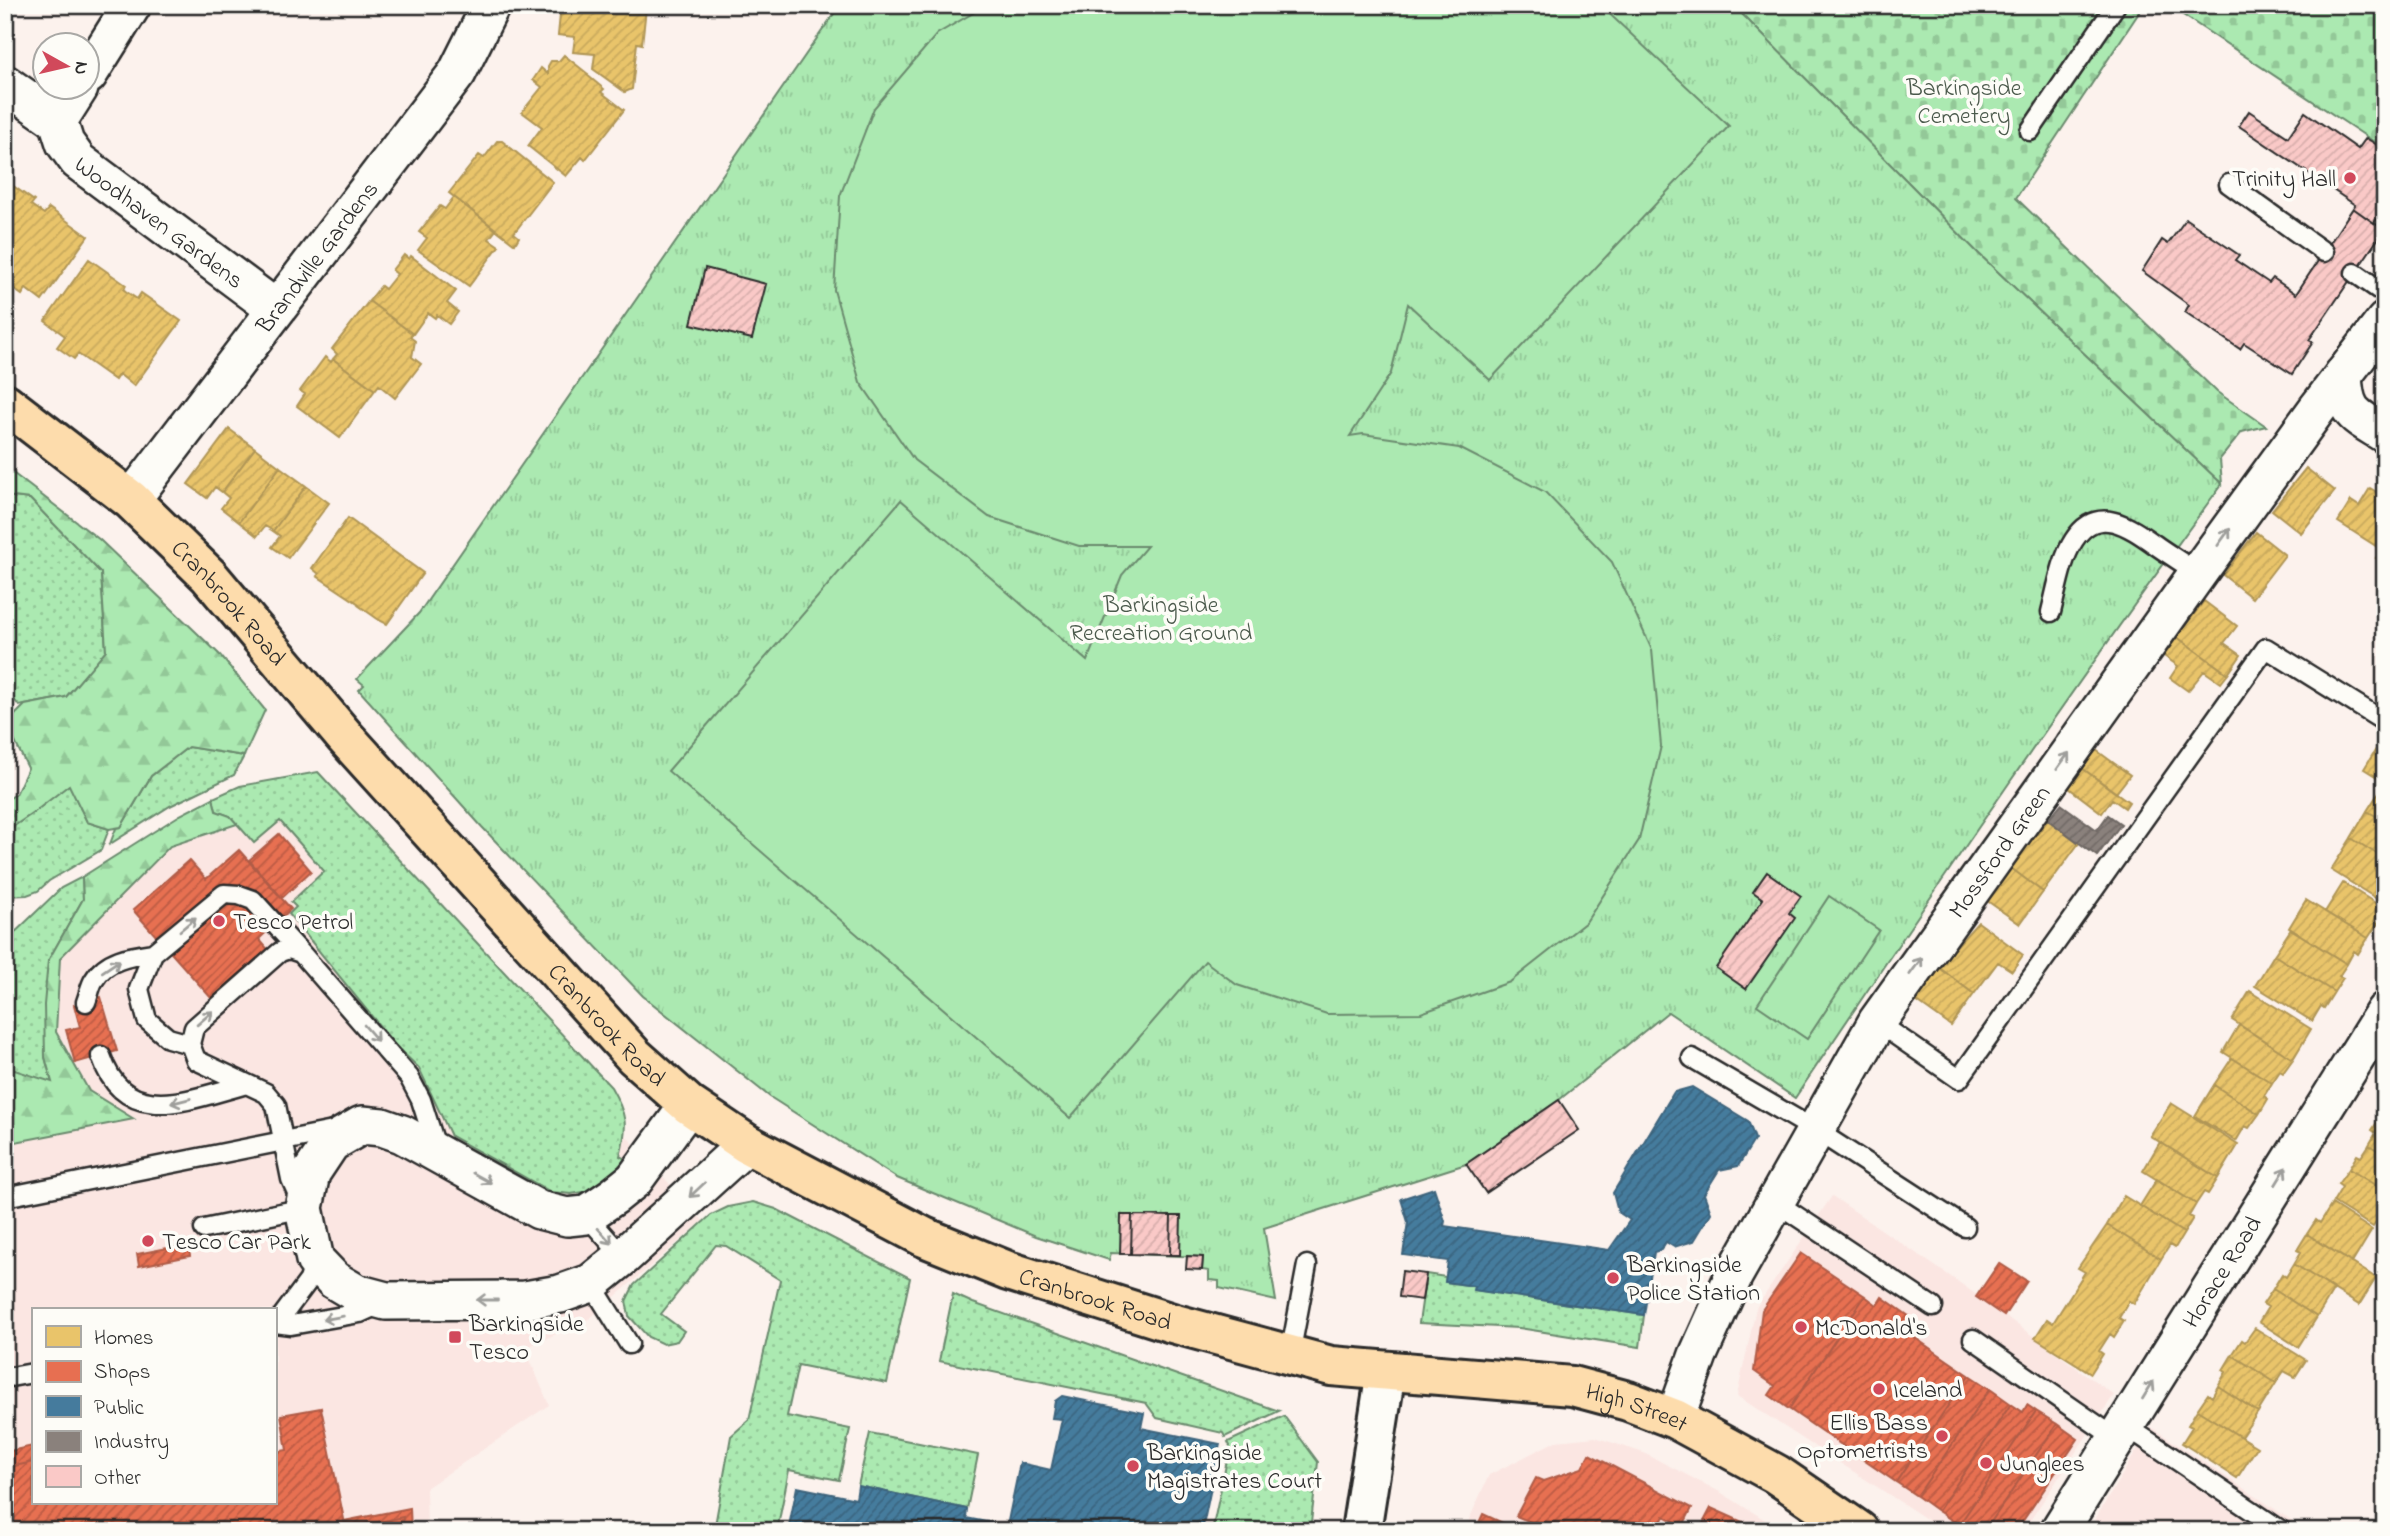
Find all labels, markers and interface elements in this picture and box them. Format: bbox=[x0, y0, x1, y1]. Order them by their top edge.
north arrow bbox=[32, 32, 102, 102]
text: N bbox=[66, 60, 95, 76]
park label: Barkingside Cemetery bbox=[1906, 72, 2022, 136]
street label: Woodhaven Gardens bbox=[66, 149, 250, 299]
place label: Trinity Hall bbox=[2232, 163, 2336, 199]
marker: Trinity Hall bbox=[2342, 170, 2358, 186]
street label: Brandville Gardens bbox=[248, 174, 388, 343]
one-way arrow bbox=[2216, 527, 2231, 546]
street label: Cranbrook Road bbox=[162, 533, 293, 675]
park label: Barkingside Recreation Ground bbox=[1070, 589, 1253, 652]
one-way arrow bbox=[2056, 752, 2070, 771]
street label: Mossford Green bbox=[1941, 779, 2061, 927]
place label: Tesco Petrol bbox=[233, 906, 353, 941]
marker: Tesco Petrol bbox=[211, 913, 227, 929]
one-way arrow bbox=[179, 916, 197, 932]
street label: Cranbrook Road bbox=[538, 957, 673, 1097]
one-way arrow bbox=[1909, 957, 1923, 976]
one-way arrow bbox=[101, 959, 120, 973]
one-way arrow bbox=[196, 1010, 214, 1026]
one-way arrow bbox=[363, 1024, 379, 1042]
one-way arrow bbox=[170, 1094, 193, 1108]
one-way arrow bbox=[2275, 1167, 2289, 1187]
one-way arrow bbox=[471, 1171, 491, 1185]
one-way arrow bbox=[688, 1182, 706, 1198]
street label: Horace Road bbox=[2175, 1210, 2272, 1336]
place label: Tesco Car Park bbox=[162, 1226, 311, 1261]
one-way arrow bbox=[597, 1227, 613, 1245]
marker: Tesco Car Park bbox=[140, 1233, 156, 1249]
place label: Barkingside Police Station bbox=[1626, 1249, 1760, 1312]
street label: Cranbrook Road bbox=[1014, 1260, 1176, 1342]
marker: Barkingside Police Station bbox=[1605, 1270, 1621, 1286]
one-way arrow bbox=[476, 1293, 499, 1307]
legend bbox=[32, 1308, 276, 1504]
place label: Barkingside Tesco bbox=[468, 1308, 584, 1371]
one-way arrow bbox=[322, 1312, 345, 1325]
place label: McDonald's bbox=[1815, 1312, 1927, 1347]
marker: McDonald's bbox=[1793, 1319, 1809, 1335]
text: Homes bbox=[94, 1324, 154, 1354]
marker: Barkingside Tesco bbox=[447, 1329, 463, 1345]
text: Shops bbox=[94, 1358, 151, 1388]
place label: Iceland bbox=[1893, 1374, 1963, 1409]
street label: High Street bbox=[1581, 1375, 1694, 1443]
marker: Iceland bbox=[1871, 1381, 1887, 1397]
one-way arrow bbox=[2140, 1381, 2155, 1400]
text: Public bbox=[94, 1394, 145, 1424]
place label: Ellis Bass Optometrists bbox=[1797, 1407, 1928, 1470]
text: Industry bbox=[94, 1428, 169, 1460]
marker: Ellis Bass Optometrists bbox=[1934, 1428, 1950, 1444]
place label: Barkingside Magistrates Court bbox=[1146, 1437, 1322, 1500]
place label: Junglees bbox=[2000, 1448, 2085, 1483]
marker: Junglees bbox=[1978, 1455, 1994, 1471]
marker: Barkingside Magistrates Court bbox=[1125, 1458, 1141, 1474]
text: Other bbox=[94, 1464, 141, 1494]

